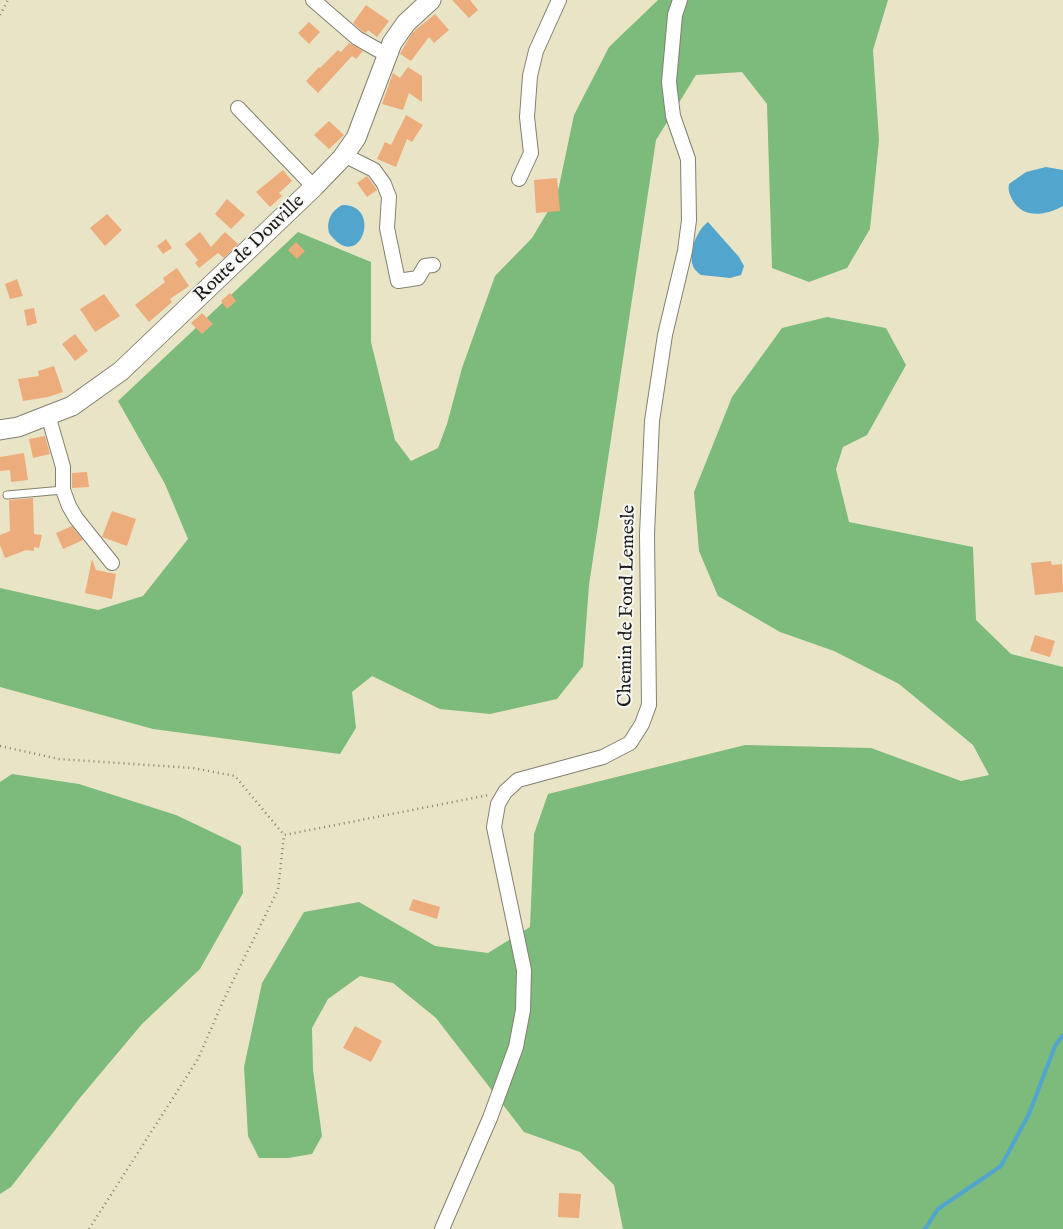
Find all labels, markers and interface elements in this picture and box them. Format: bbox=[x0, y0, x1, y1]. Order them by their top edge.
street label: Route de Douville bbox=[190, 191, 310, 307]
street label: Chemin de Fond Lemesle bbox=[615, 505, 641, 707]

